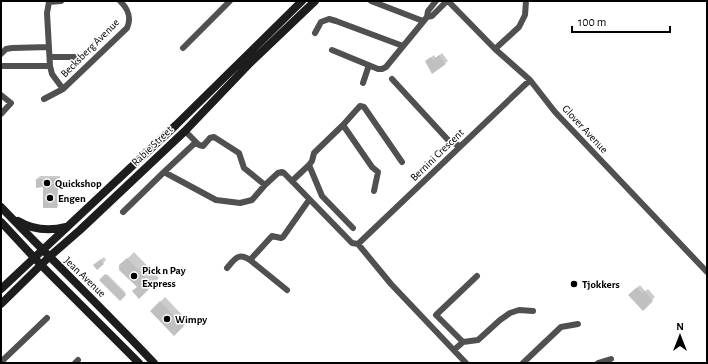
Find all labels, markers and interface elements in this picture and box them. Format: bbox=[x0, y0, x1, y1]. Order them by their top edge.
scale bar bbox=[572, 8, 670, 34]
text: 100 m bbox=[578, 16, 606, 28]
street label: Becksberg Avenue bbox=[59, 17, 121, 79]
street label: Glover Avenue bbox=[560, 103, 610, 155]
street label: Rabie Street bbox=[129, 124, 175, 168]
street label: Bernini Crescent bbox=[408, 127, 466, 183]
marker: Quickshop bbox=[42, 178, 52, 188]
place label: Quickshop bbox=[55, 178, 102, 190]
marker: Engen bbox=[45, 193, 55, 203]
place label: Engen bbox=[58, 193, 86, 204]
street label: Jean Avenue bbox=[62, 255, 108, 299]
place label: Pick n Pay Express bbox=[142, 265, 186, 289]
marker: Pick n Pay Express bbox=[129, 271, 139, 281]
marker: Tjokkers bbox=[569, 279, 579, 289]
place label: Tjokkers bbox=[582, 279, 620, 290]
marker: Wimpy bbox=[162, 314, 172, 324]
place label: Wimpy bbox=[175, 314, 207, 325]
north arrow bbox=[660, 316, 700, 356]
text: N bbox=[676, 321, 684, 332]

